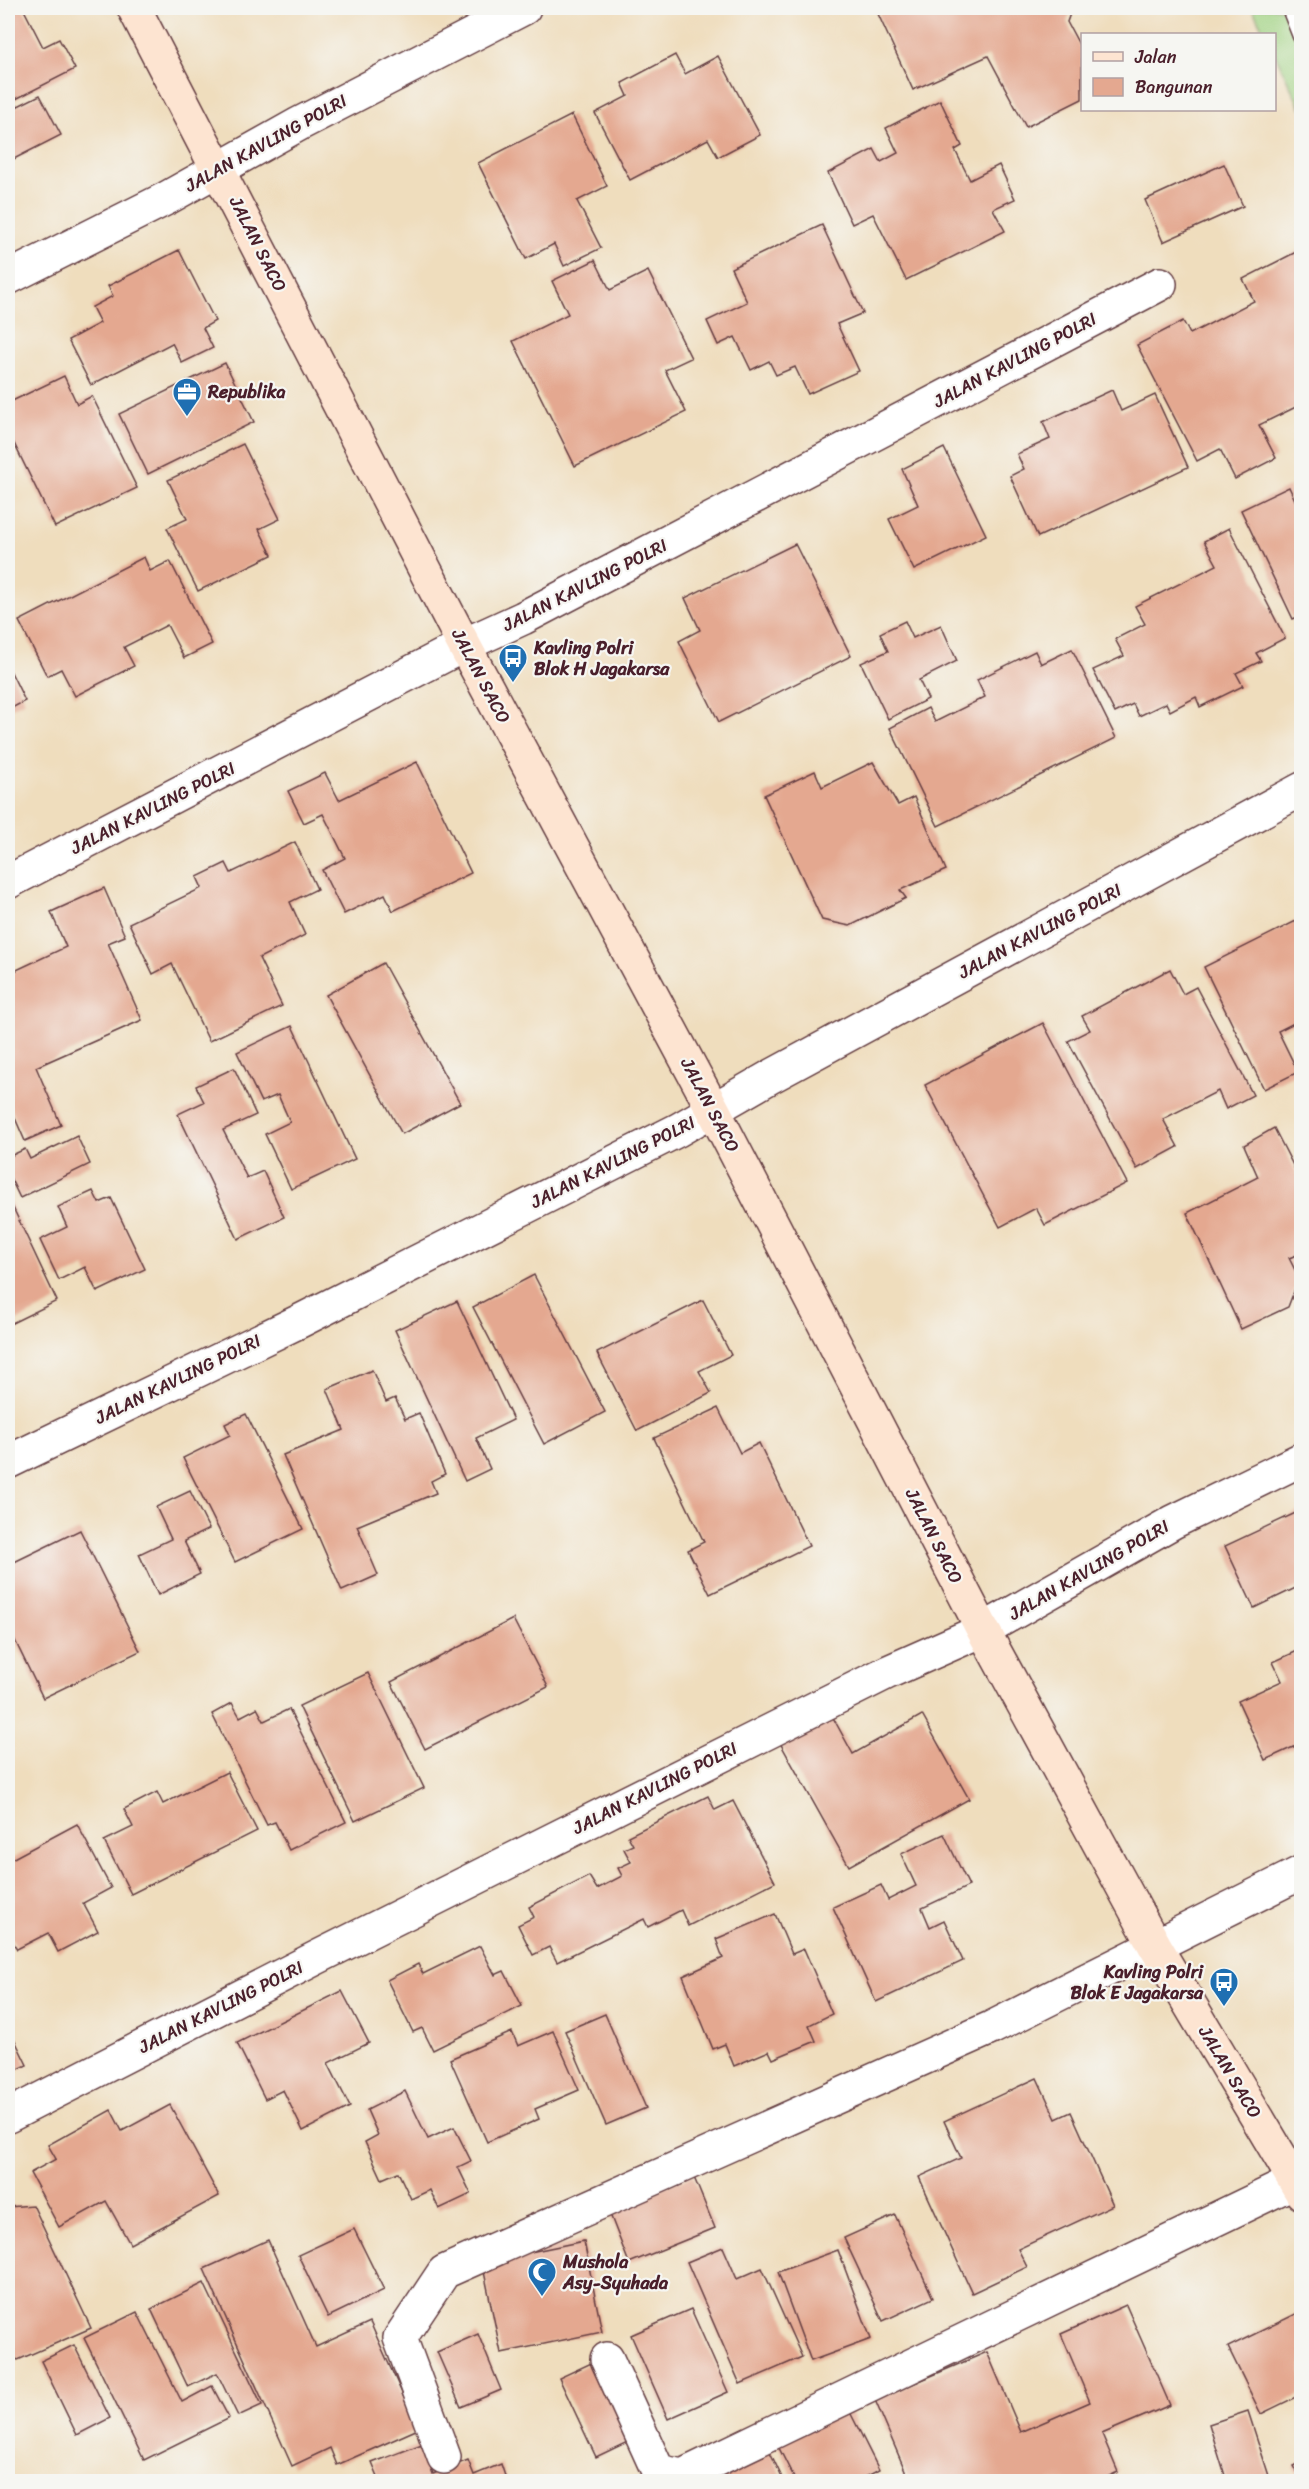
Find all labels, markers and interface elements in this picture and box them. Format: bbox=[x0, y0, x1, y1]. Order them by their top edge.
legend bbox=[1081, 33, 1276, 111]
text: Jalan bbox=[1134, 41, 1177, 73]
text: Bangunan bbox=[1135, 71, 1213, 103]
street label: JALAN KAVLING POLRI bbox=[178, 85, 354, 201]
street label: JALAN SACO bbox=[220, 190, 296, 297]
street label: JALAN KAVLING POLRI bbox=[926, 303, 1103, 417]
office icon: Republika bbox=[171, 376, 203, 418]
place label: Republika bbox=[207, 376, 286, 408]
street label: JALAN KAVLING POLRI bbox=[496, 529, 674, 641]
street label: JALAN SACO bbox=[442, 622, 519, 729]
place label: Kavling Polri Blok H Jagakarsa bbox=[533, 632, 670, 685]
bus stop icon: Kavling Polri Blok H Jagakarsa bbox=[497, 642, 529, 684]
street label: JALAN KAVLING POLRI bbox=[64, 752, 242, 864]
street label: JALAN KAVLING POLRI bbox=[951, 874, 1128, 988]
street label: JALAN SACO bbox=[671, 1051, 748, 1158]
street label: JALAN KAVLING POLRI bbox=[524, 1106, 702, 1218]
street label: JALAN KAVLING POLRI bbox=[89, 1325, 267, 1434]
street label: JALAN SACO bbox=[896, 1482, 972, 1589]
street label: JALAN KAVLING POLRI bbox=[1002, 1511, 1176, 1630]
street label: JALAN KAVLING POLRI bbox=[566, 1732, 744, 1844]
street label: JALAN KAVLING POLRI bbox=[132, 1951, 310, 2063]
place label: Kavling Polri Blok E Jagakarsa bbox=[1070, 1956, 1204, 2009]
bus stop icon: Kavling Polri Blok E Jagakarsa bbox=[1208, 1966, 1240, 2008]
street label: JALAN SACO bbox=[1189, 2019, 1270, 2125]
place label: Mushola Asy-Syuhada bbox=[562, 2246, 669, 2299]
mosque icon: Mushola Asy-Syuhada bbox=[526, 2256, 558, 2298]

